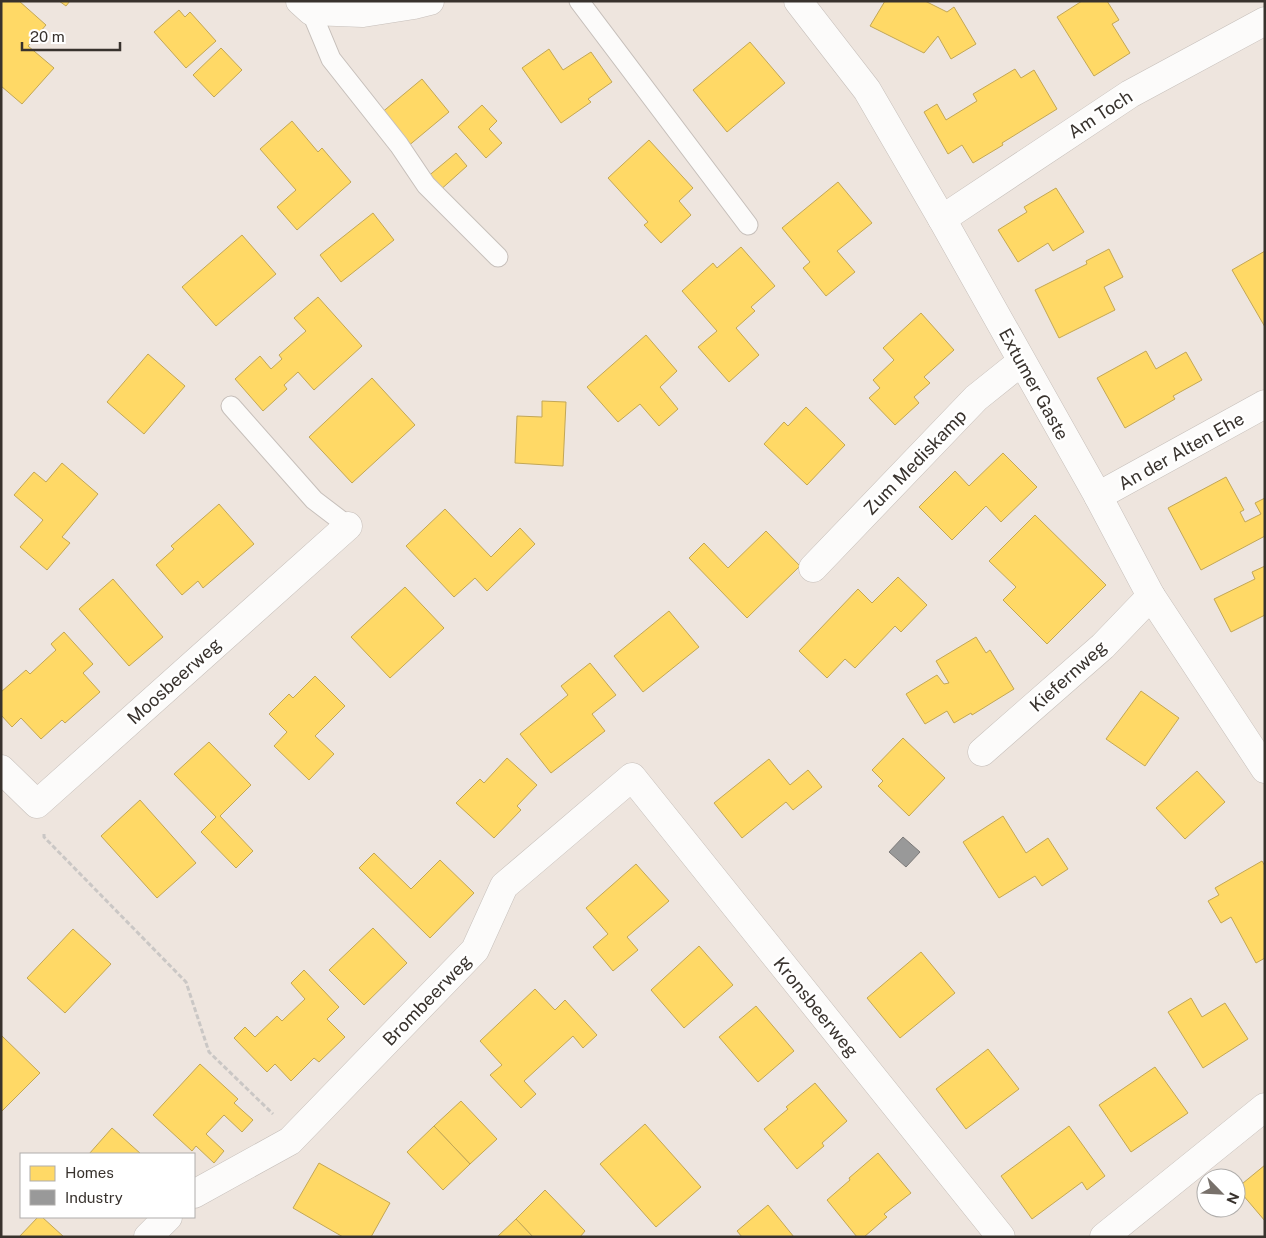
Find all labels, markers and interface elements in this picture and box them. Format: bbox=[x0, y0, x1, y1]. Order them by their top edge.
scale bar bbox=[22, 20, 120, 52]
text: 20 m bbox=[30, 28, 65, 45]
street label: Am Toch bbox=[1064, 85, 1136, 143]
street label: Extumer Gaste bbox=[995, 325, 1073, 443]
street label: Zum Mediskamp bbox=[859, 405, 971, 519]
street label: An der Alten Ehe bbox=[1115, 408, 1247, 494]
street label: Moosbeerweg bbox=[123, 633, 225, 729]
street label: Kiefernweg bbox=[1025, 636, 1111, 716]
street label: Brombeerweg bbox=[378, 950, 476, 1050]
street label: Kronsbeerweg bbox=[769, 953, 863, 1061]
legend bbox=[20, 1153, 195, 1218]
text: Homes bbox=[65, 1164, 114, 1181]
north arrow bbox=[1196, 1168, 1246, 1218]
text: Industry bbox=[65, 1189, 123, 1206]
text: N bbox=[1223, 1190, 1242, 1207]

